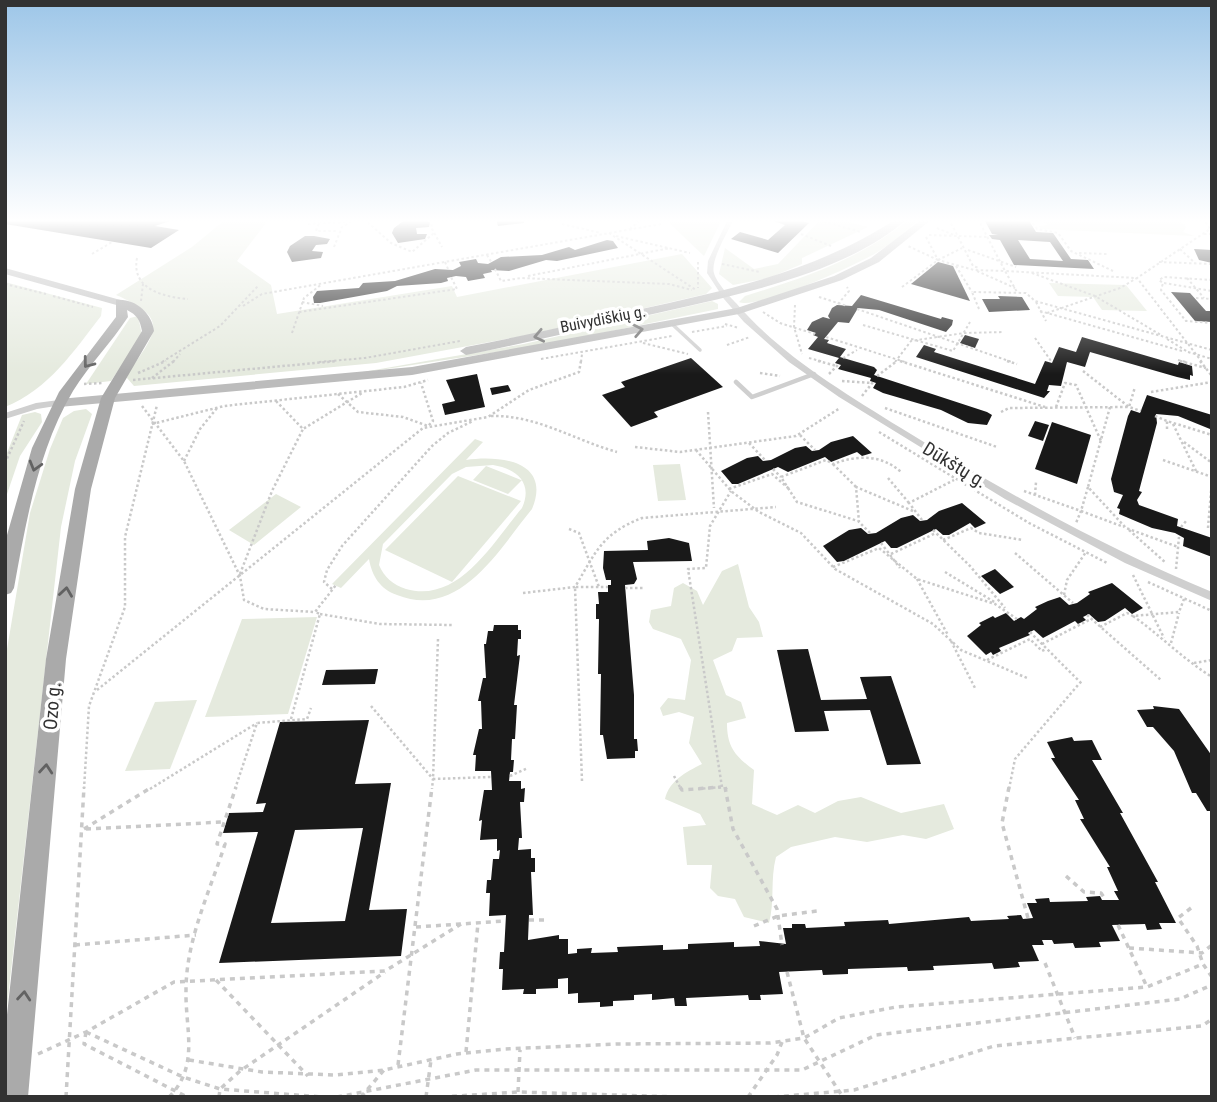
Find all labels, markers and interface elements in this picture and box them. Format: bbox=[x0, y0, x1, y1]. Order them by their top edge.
street label: Buivydiškių g. bbox=[559, 301, 647, 337]
one-way arrow bbox=[632, 324, 644, 339]
one-way arrow bbox=[533, 328, 545, 342]
one-way arrow bbox=[84, 355, 96, 368]
street label: Dūkštų g. bbox=[919, 437, 991, 493]
one-way arrow bbox=[28, 460, 43, 472]
one-way arrow bbox=[58, 586, 73, 598]
street label: Ozo g. bbox=[38, 681, 66, 731]
one-way arrow bbox=[38, 763, 53, 774]
one-way arrow bbox=[16, 990, 31, 1001]

